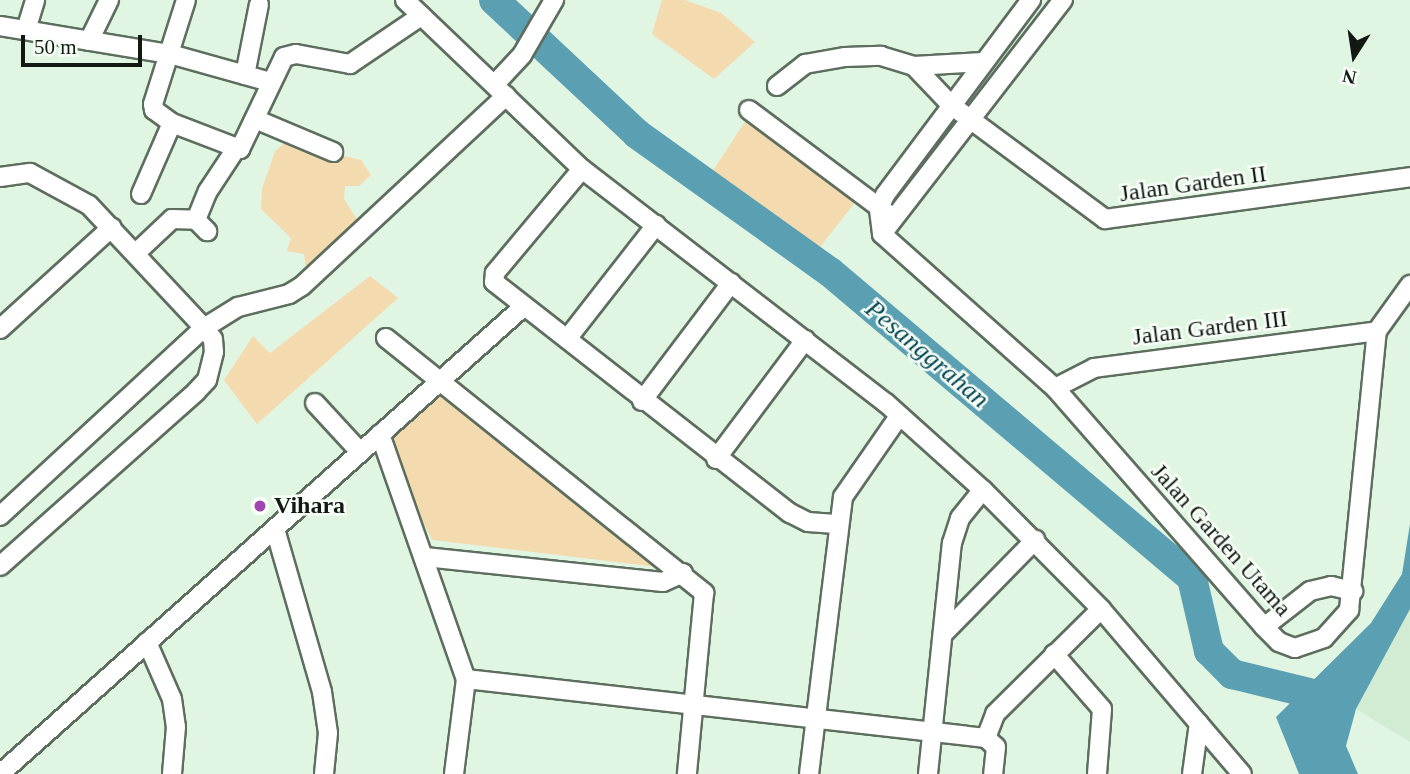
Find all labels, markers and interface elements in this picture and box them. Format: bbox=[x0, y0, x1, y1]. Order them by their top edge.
scale bar bbox=[24, 21, 145, 65]
north arrow bbox=[1319, 21, 1389, 91]
text: 50 m bbox=[34, 35, 77, 59]
text: N bbox=[1341, 65, 1358, 89]
street label: Jalan Garden II bbox=[1118, 159, 1268, 209]
water label: Pesanggrahan bbox=[859, 293, 995, 415]
street label: Jalan Garden III bbox=[1131, 304, 1289, 352]
street label: Jalan Garden Utama bbox=[1145, 458, 1297, 622]
place label: Vihara bbox=[274, 492, 345, 520]
marker: Vihara bbox=[252, 498, 268, 514]

